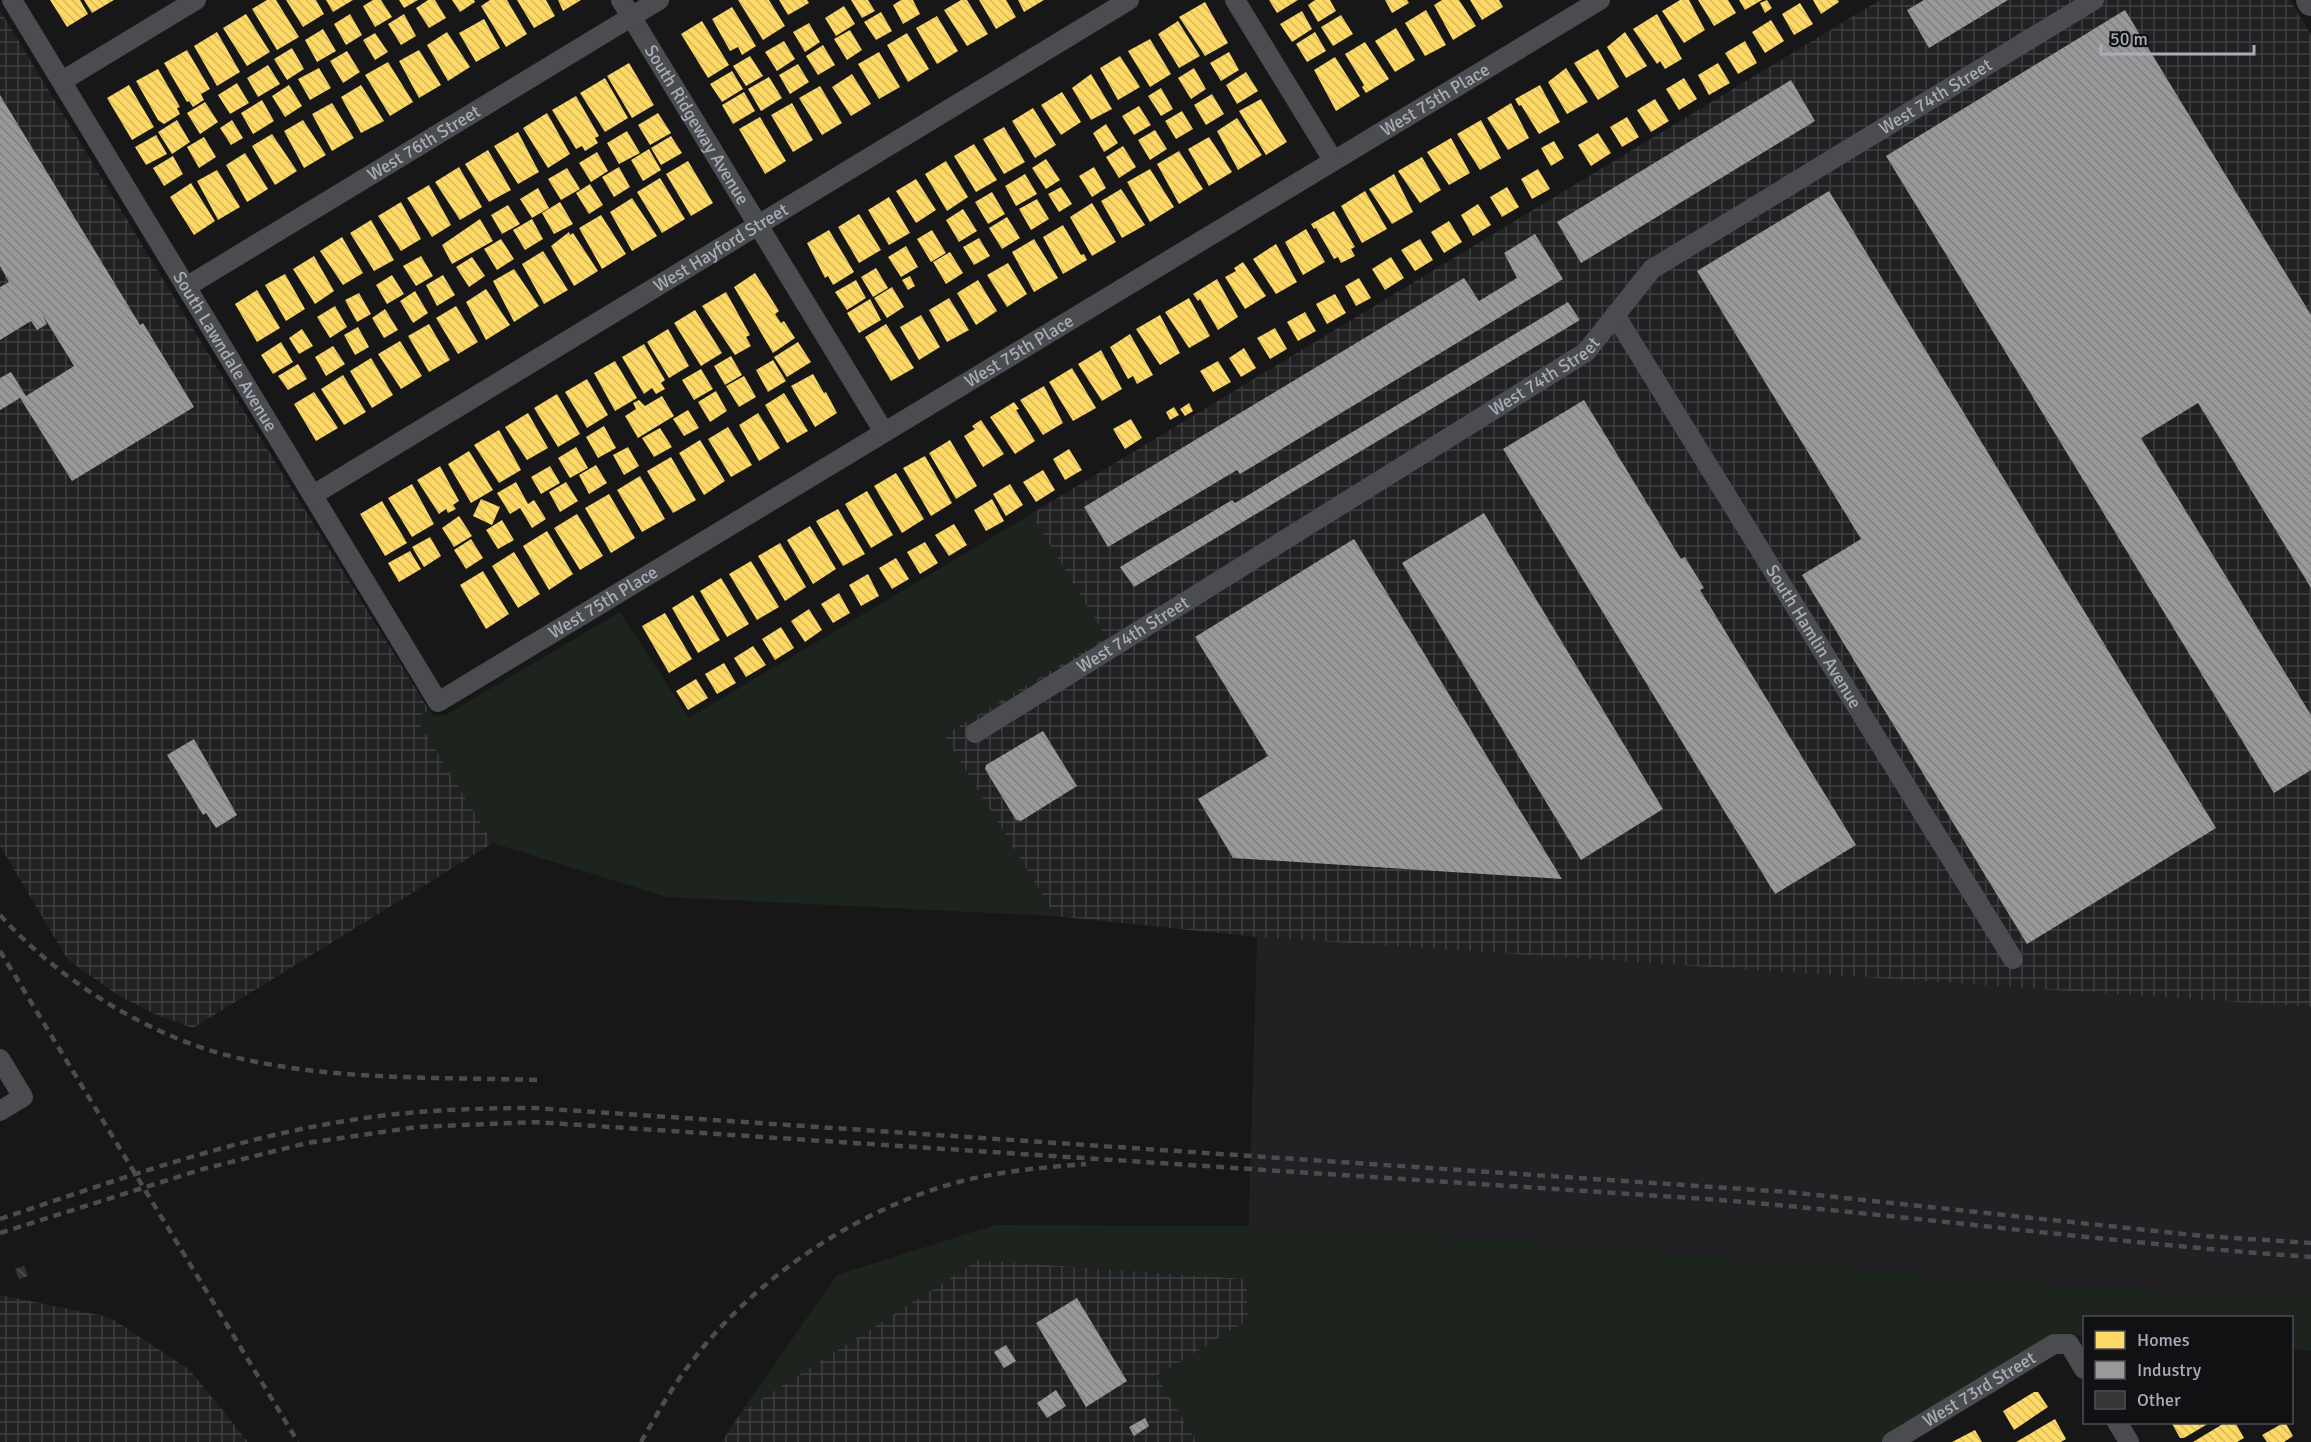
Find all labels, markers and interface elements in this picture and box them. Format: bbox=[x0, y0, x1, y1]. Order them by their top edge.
scale bar bbox=[2101, 18, 2254, 56]
text: 50 m bbox=[2110, 28, 2148, 50]
street label: South Ridgeway Avenue bbox=[640, 41, 754, 209]
street label: West 74th Street bbox=[1875, 54, 1996, 139]
street label: West 75th Place bbox=[1377, 58, 1494, 141]
street label: West 76th Street bbox=[363, 100, 484, 185]
street label: West Hayford Street bbox=[649, 198, 792, 297]
street label: South Lawndale Avenue bbox=[168, 267, 282, 435]
street label: West 75th Place bbox=[961, 310, 1078, 392]
street label: West 74th Street bbox=[1485, 333, 1605, 421]
street label: South Hamlin Avenue bbox=[1761, 560, 1867, 713]
street label: West 75th Place bbox=[545, 561, 662, 644]
street label: West 74th Street bbox=[1073, 591, 1193, 678]
legend bbox=[2083, 1316, 2293, 1424]
text: Homes bbox=[2137, 1329, 2190, 1351]
street label: West 73rd Street bbox=[1919, 1347, 2040, 1432]
text: Industry bbox=[2137, 1359, 2202, 1381]
text: Other bbox=[2137, 1389, 2181, 1411]

